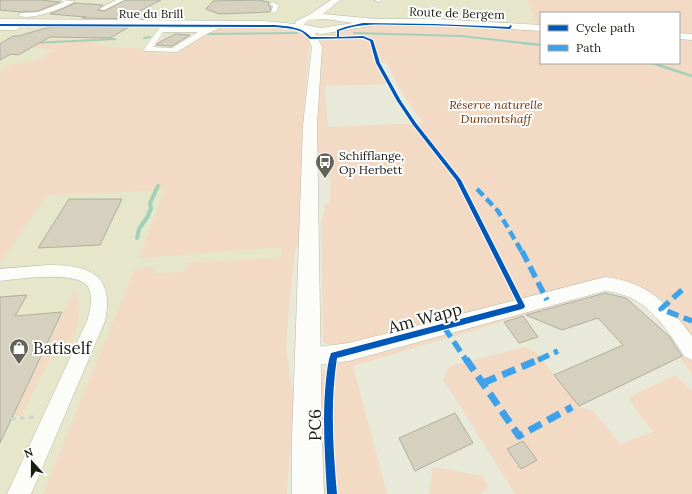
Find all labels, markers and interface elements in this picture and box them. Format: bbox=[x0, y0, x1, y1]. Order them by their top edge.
street label: Route de Bergem bbox=[409, 4, 505, 22]
street label: Rue du Brill bbox=[119, 6, 183, 21]
legend bbox=[540, 12, 680, 64]
text: Cycle path bbox=[576, 20, 635, 35]
text: Path bbox=[576, 40, 601, 55]
park label: Réserve naturelle Dumontshaff bbox=[449, 97, 543, 126]
place label: Schifflange, Op Herbett bbox=[339, 148, 404, 177]
bus stop icon: Schifflange, Op Herbett bbox=[314, 151, 336, 179]
street label: Am Wapp bbox=[385, 298, 464, 339]
shop icon: Batiself bbox=[8, 337, 30, 365]
place label: Batiself bbox=[33, 337, 92, 359]
street label: PC6 bbox=[304, 409, 326, 441]
north arrow bbox=[12, 442, 52, 482]
text: N bbox=[22, 444, 35, 461]

